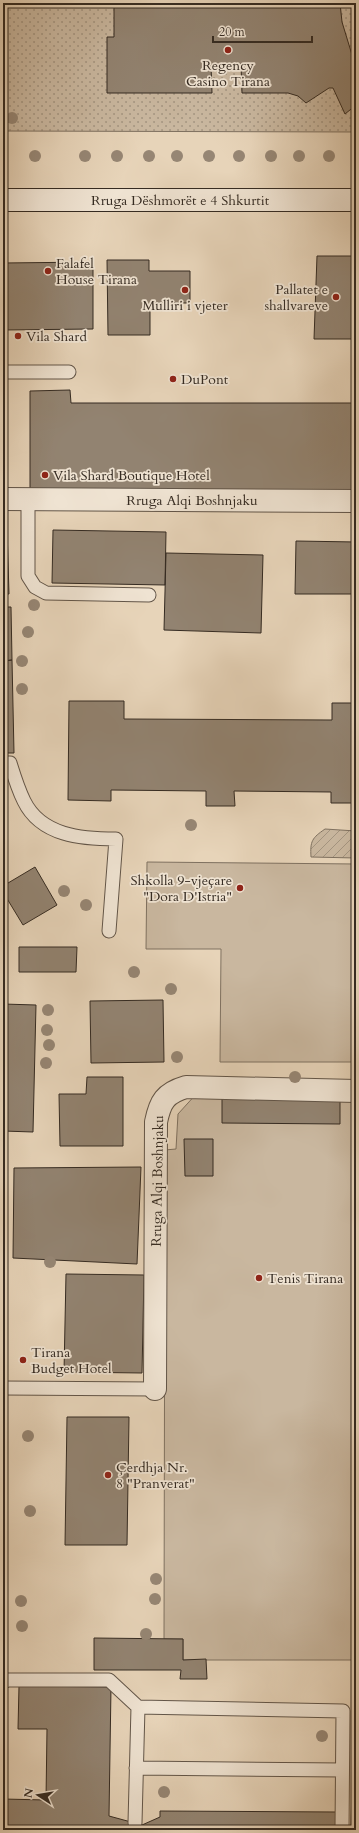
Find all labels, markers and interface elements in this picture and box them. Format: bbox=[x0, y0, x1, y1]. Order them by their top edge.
scale bar bbox=[213, 18, 312, 44]
text: 20 m bbox=[219, 24, 246, 40]
marker: Regency Casino Tirana bbox=[223, 45, 233, 55]
place label: Regency Casino Tirana bbox=[186, 56, 270, 91]
street label: Rruga Dëshmorët e 4 Shkurtit bbox=[91, 191, 270, 210]
place label: Falafel House Tirana bbox=[56, 254, 137, 289]
marker: Falafel House Tirana bbox=[43, 266, 53, 276]
place label: Pallatet e shallvareve bbox=[264, 280, 328, 315]
marker: Mulliri i vjeter bbox=[180, 285, 190, 295]
marker: Pallatet e shallvareve bbox=[331, 292, 341, 302]
place label: Mulliri i vjeter bbox=[142, 296, 229, 315]
place label: Vila Shard bbox=[26, 327, 87, 346]
marker: Vila Shard bbox=[13, 331, 23, 341]
place label: DuPont bbox=[181, 370, 229, 389]
marker: DuPont bbox=[168, 374, 178, 384]
place label: Vila Shard Boutique Hotel bbox=[53, 466, 210, 485]
marker: Vila Shard Boutique Hotel bbox=[40, 470, 50, 480]
street label: Rruga Alqi Boshnjaku bbox=[126, 491, 258, 510]
place label: Shkolla 9-vjeçare "Dora D'Istria" bbox=[131, 871, 232, 906]
marker: Shkolla 9-vjeçare "Dora D'Istria" bbox=[235, 883, 245, 893]
street label: Rruga Alqi Boshnjaku bbox=[147, 1115, 168, 1247]
place label: Tenis Tirana bbox=[267, 1269, 343, 1288]
marker: Tenis Tirana bbox=[254, 1273, 264, 1283]
place label: Tirana Budget Hotel bbox=[31, 1343, 112, 1378]
marker: Tirana Budget Hotel bbox=[18, 1355, 28, 1365]
place label: Çerdhja Nr. 8 "Pranverat" bbox=[116, 1458, 195, 1493]
marker: Çerdhja Nr. 8 "Pranverat" bbox=[103, 1470, 113, 1480]
north arrow bbox=[18, 1775, 58, 1815]
text: N bbox=[20, 1786, 37, 1799]

